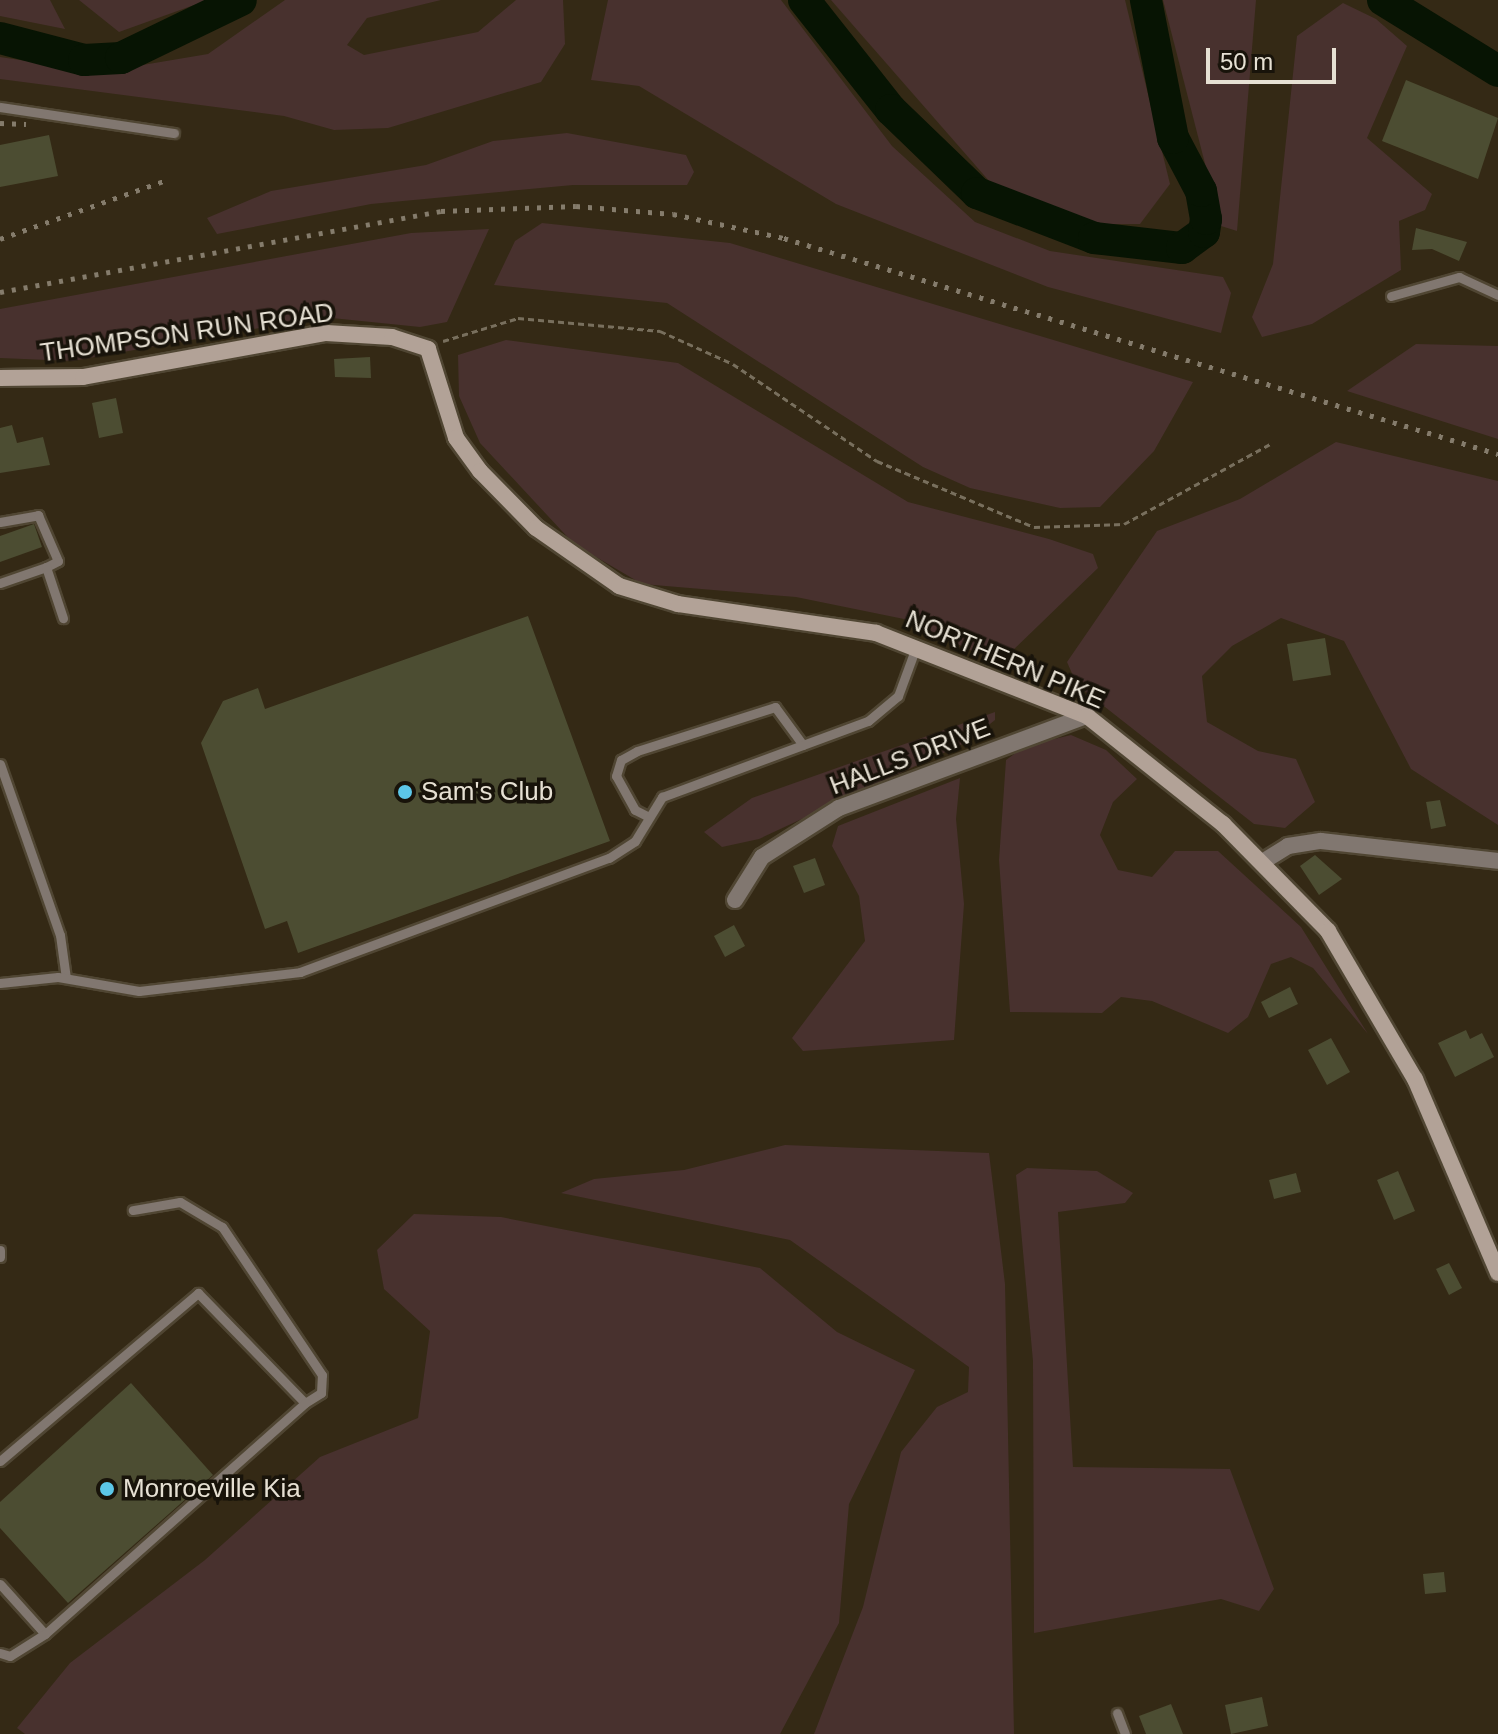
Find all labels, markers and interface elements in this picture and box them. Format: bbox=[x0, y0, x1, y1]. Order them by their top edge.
scale bar bbox=[1210, 32, 1340, 82]
text: 50 m bbox=[1220, 48, 1273, 75]
street label: THOMPSON RUN ROAD bbox=[38, 297, 336, 369]
street label: NORTHERN PIKE bbox=[901, 604, 1109, 716]
street label: HALLS DRIVE bbox=[825, 712, 995, 802]
place label: Sam's Club bbox=[421, 776, 553, 808]
marker: Sam's Club bbox=[396, 783, 414, 801]
place label: Monroeville Kia bbox=[123, 1473, 301, 1505]
marker: Monroeville Kia bbox=[98, 1480, 116, 1498]

